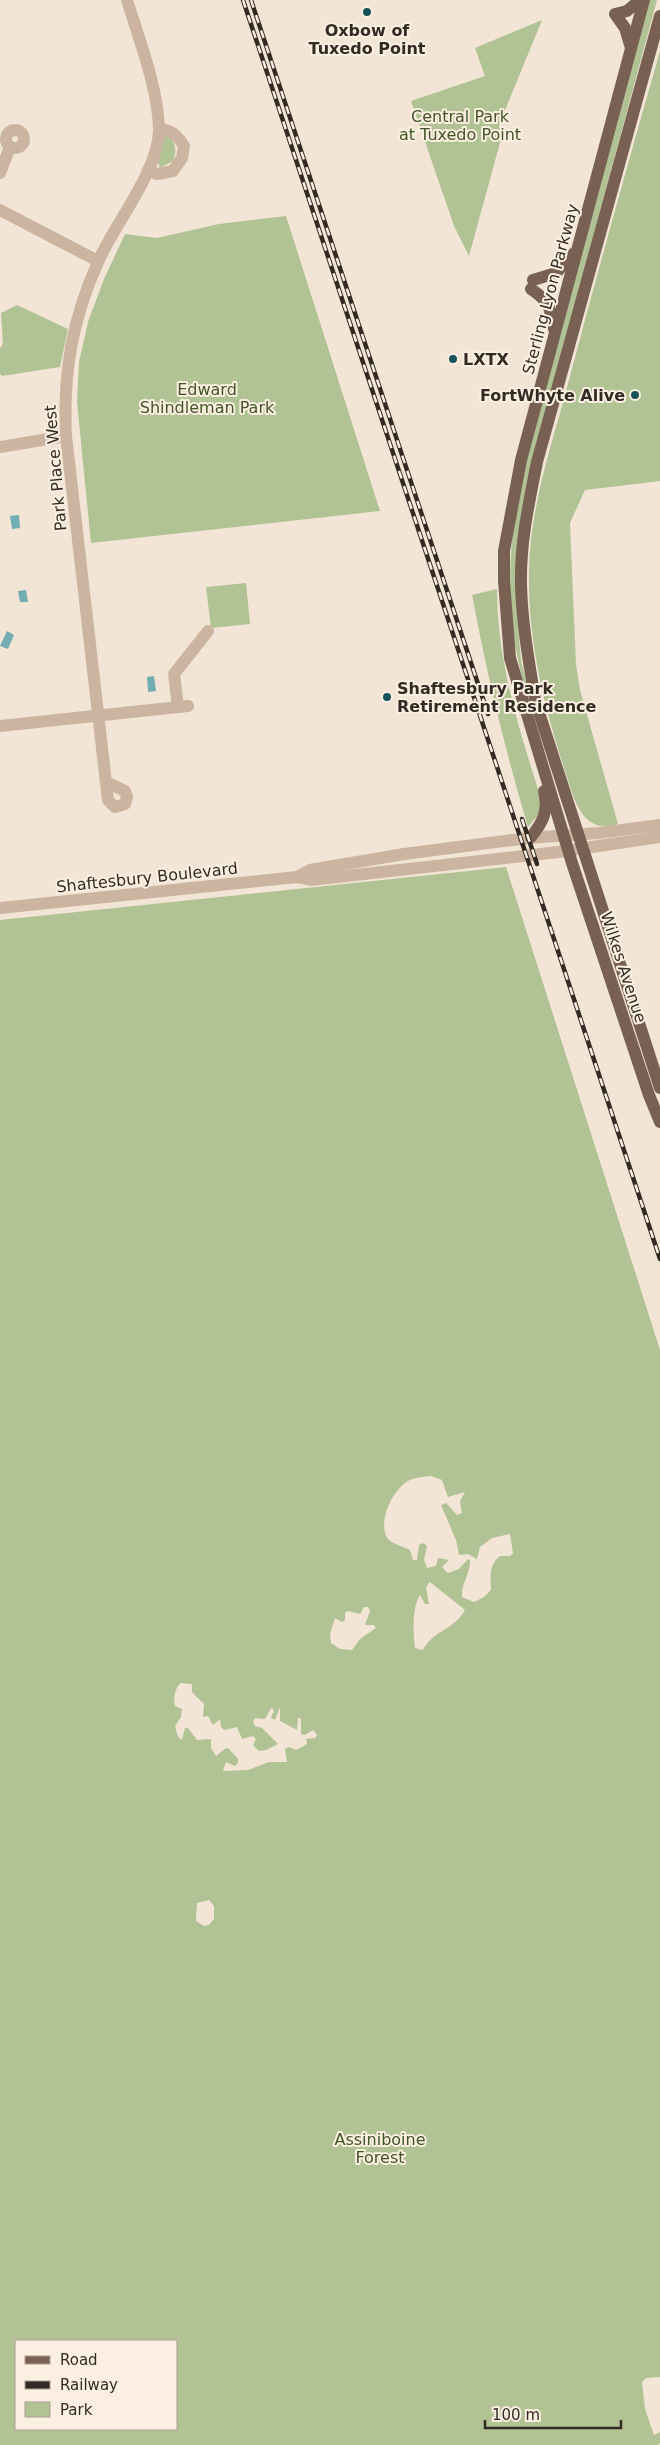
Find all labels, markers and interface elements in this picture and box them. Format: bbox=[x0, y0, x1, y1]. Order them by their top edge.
marker: Oxbow of Tuxedo Point bbox=[361, 6, 373, 18]
place label: Oxbow of Tuxedo Point bbox=[309, 21, 426, 58]
park label: Central Park at Tuxedo Point bbox=[399, 107, 521, 144]
street label: Sterling Lyon Parkway bbox=[519, 202, 582, 377]
place label: LXTX bbox=[463, 350, 509, 369]
marker: LXTX bbox=[447, 353, 459, 365]
park label: Edward Shindleman Park bbox=[140, 380, 275, 417]
place label: FortWhyte Alive bbox=[480, 386, 625, 405]
marker: FortWhyte Alive bbox=[629, 389, 641, 401]
street label: Park Place West bbox=[41, 404, 70, 532]
place label: Shaftesbury Park Retirement Residence bbox=[397, 679, 597, 716]
marker: Shaftesbury Park Retirement Residence bbox=[381, 691, 393, 703]
street label: Shaftesbury Boulevard bbox=[55, 859, 239, 896]
street label: Wilkes Avenue bbox=[597, 909, 650, 1025]
park label: Assiniboine Forest bbox=[334, 2130, 426, 2167]
legend bbox=[15, 2340, 178, 2430]
text: Road bbox=[60, 2351, 98, 2369]
text: Railway bbox=[60, 2376, 118, 2394]
scale bar bbox=[485, 2398, 621, 2430]
text: Park bbox=[60, 2401, 93, 2419]
text: 100 m bbox=[492, 2406, 540, 2424]

